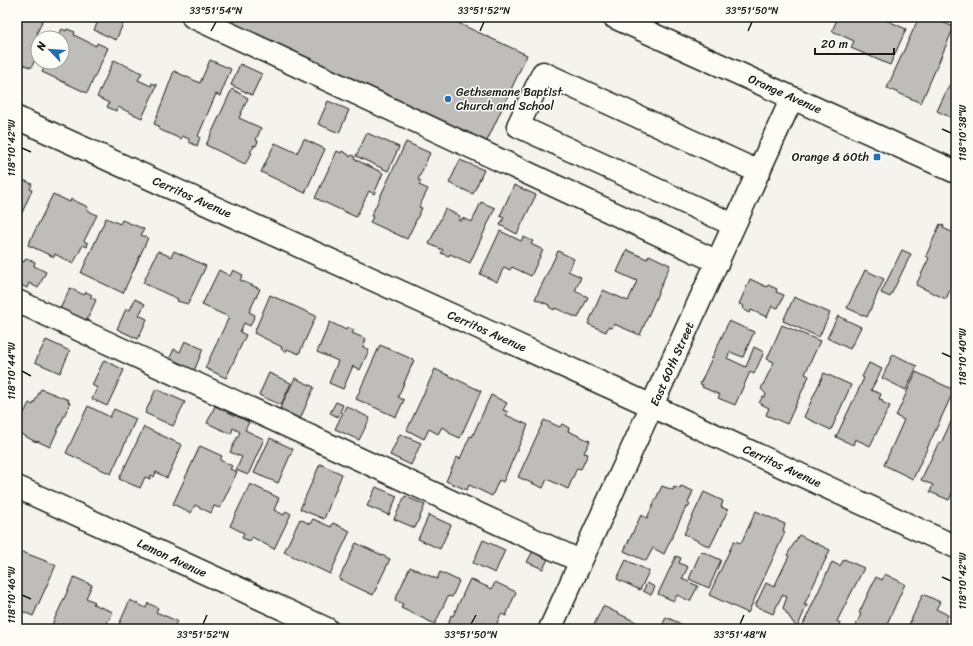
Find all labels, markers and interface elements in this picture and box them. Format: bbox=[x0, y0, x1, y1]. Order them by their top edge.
text: 33°51'54"N bbox=[190, 2, 242, 20]
text: 33°51'52"N bbox=[458, 2, 510, 20]
text: 33°51'50"N bbox=[726, 2, 779, 20]
north arrow bbox=[30, 30, 70, 70]
scale bar bbox=[815, 30, 894, 56]
text: 20 m bbox=[821, 33, 848, 55]
text: N bbox=[31, 38, 52, 54]
street label: Orange Avenue bbox=[745, 68, 825, 120]
place label: Gethsemane Baptist Church and School bbox=[456, 81, 563, 117]
marker: Gethsemane Baptist Church and School bbox=[443, 94, 453, 104]
text: 118°10'38"W bbox=[954, 104, 972, 161]
text: 118°10'42"W bbox=[3, 119, 21, 177]
place label: Orange & 60th bbox=[792, 146, 869, 168]
marker: Orange & 60th bbox=[872, 152, 882, 162]
street label: Cerritos Avenue bbox=[149, 170, 235, 224]
street label: Cerritos Avenue bbox=[444, 304, 530, 358]
street label: East 60th Street bbox=[644, 318, 700, 410]
text: 118°10'40"W bbox=[954, 328, 972, 386]
text: 118°10'44"W bbox=[3, 342, 21, 400]
street label: Cerritos Avenue bbox=[739, 438, 825, 494]
street label: Lemon Avenue bbox=[133, 532, 211, 584]
text: 118°10'42"W bbox=[954, 552, 972, 610]
text: 118°10'46"W bbox=[3, 566, 21, 624]
text: 33°51'52"N bbox=[177, 626, 229, 644]
text: 33°51'50"N bbox=[445, 626, 498, 644]
text: 33°51'48"N bbox=[714, 626, 766, 644]

